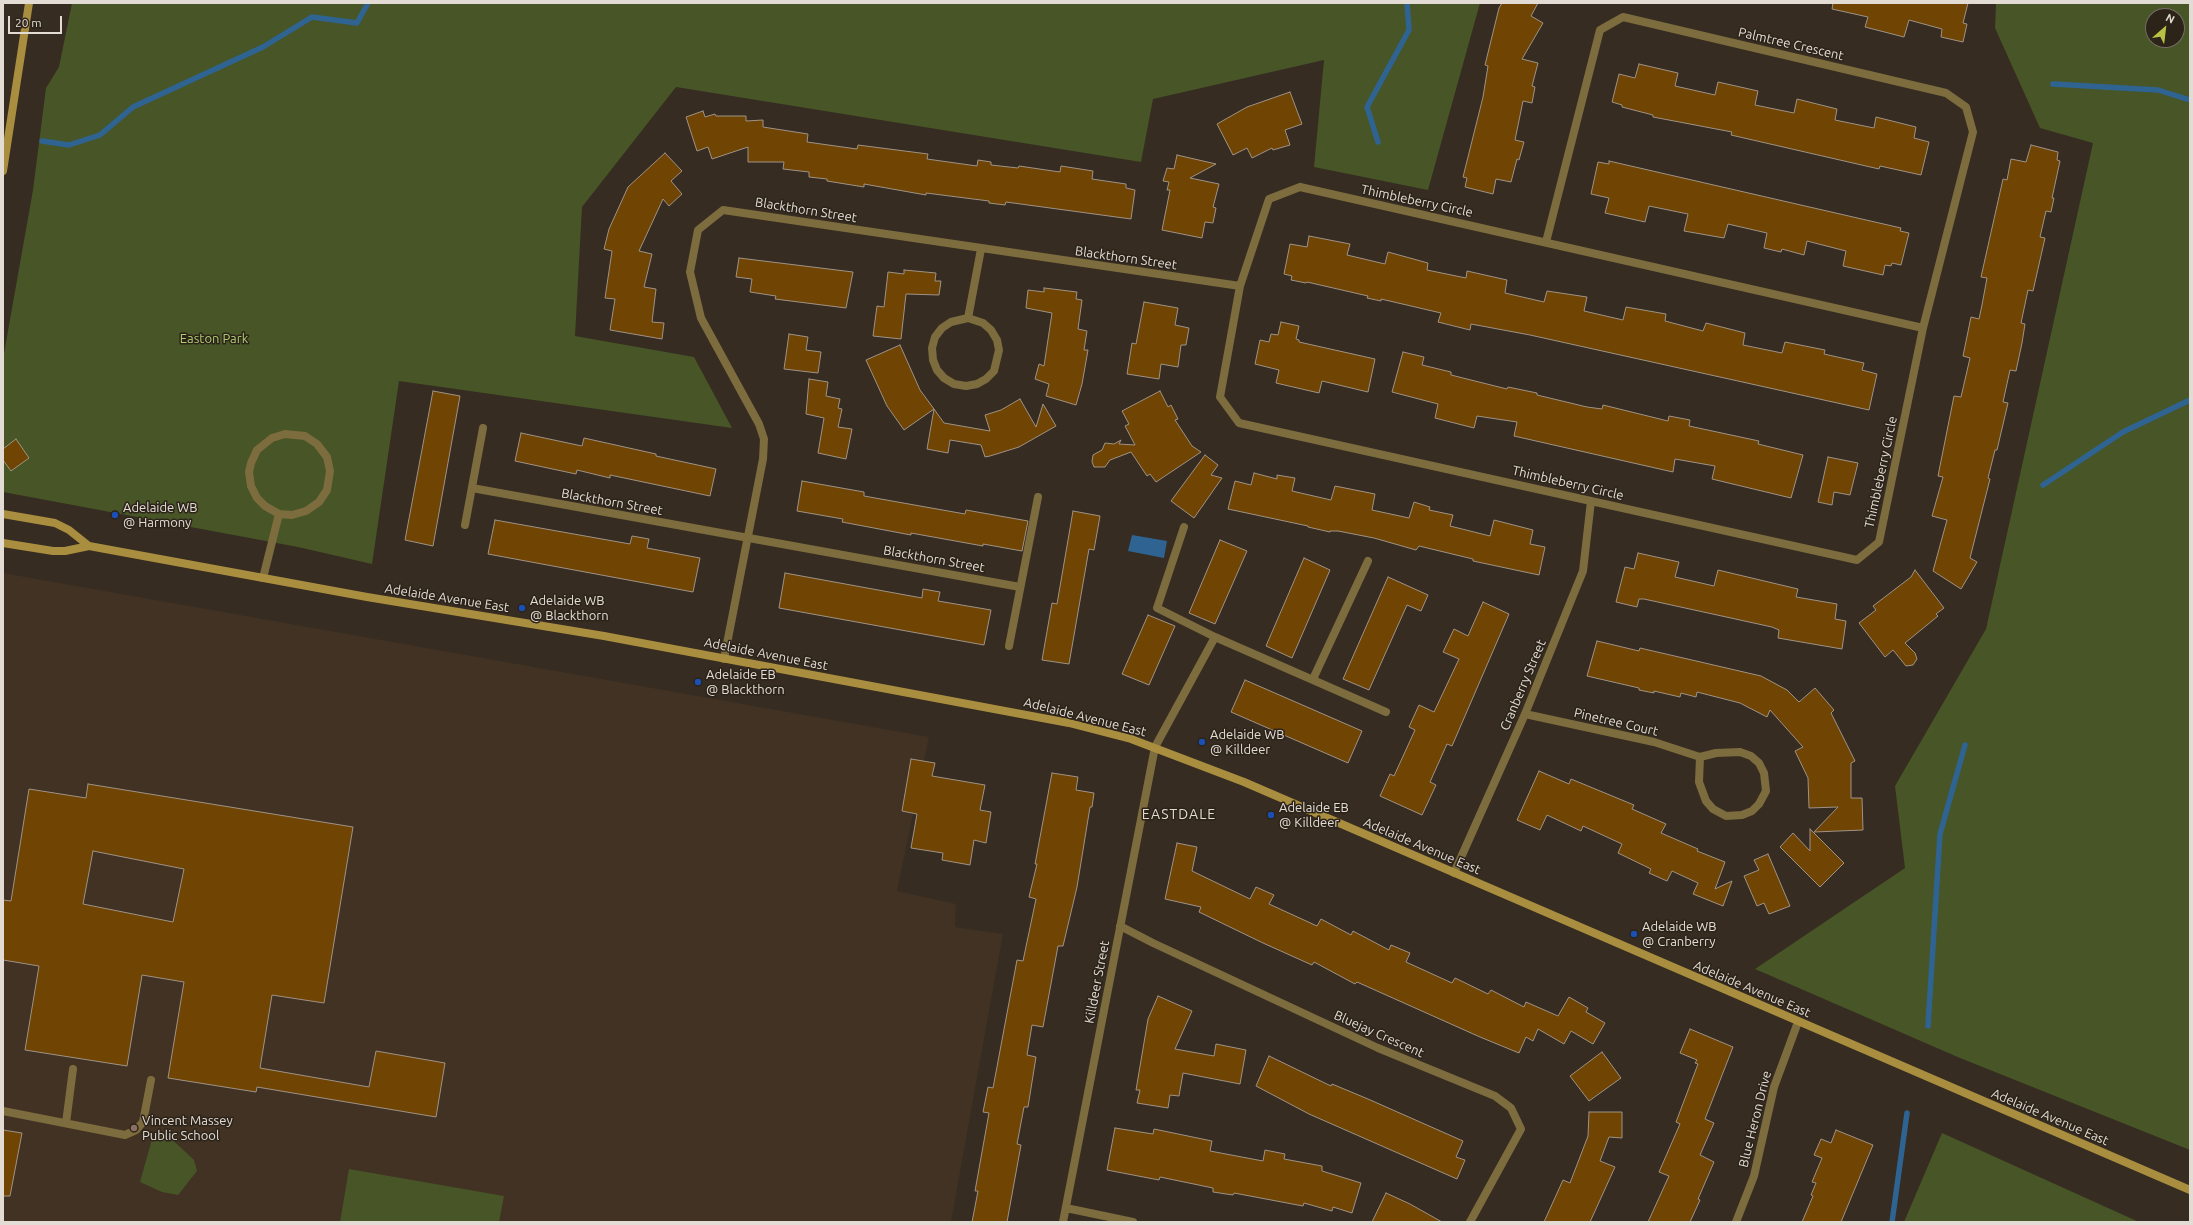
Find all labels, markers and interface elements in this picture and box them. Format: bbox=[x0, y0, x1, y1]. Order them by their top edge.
scale bar bbox=[10, 8, 64, 34]
north arrow bbox=[2145, 8, 2185, 48]
text: N bbox=[2164, 11, 2177, 26]
text: 20 m bbox=[15, 16, 42, 29]
street label: Palmtree Crescent bbox=[1737, 24, 1845, 64]
street label: Thimbleberry Circle bbox=[1360, 182, 1474, 220]
street label: Blackthorn Street bbox=[754, 194, 858, 226]
street label: Blackthorn Street bbox=[1074, 243, 1178, 273]
park label: Easton Park bbox=[180, 331, 248, 347]
street label: Thimbleberry Circle bbox=[1862, 415, 1900, 529]
street label: Thimbleberry Circle bbox=[1511, 463, 1625, 503]
street label: Blackthorn Street bbox=[560, 485, 664, 519]
place label: Adelaide WB @ Harmony bbox=[123, 500, 198, 531]
marker: Adelaide WB @ Harmony bbox=[110, 510, 120, 520]
street label: Blackthorn Street bbox=[882, 542, 986, 576]
street label: Adelaide Avenue East bbox=[384, 580, 510, 616]
place label: Adelaide WB @ Blackthorn bbox=[530, 593, 609, 624]
marker: Adelaide WB @ Blackthorn bbox=[517, 603, 527, 613]
street label: Adelaide Avenue East bbox=[703, 634, 829, 674]
street label: Cranberry Street bbox=[1497, 637, 1549, 733]
place label: Adelaide EB @ Blackthorn bbox=[706, 667, 785, 698]
marker: Adelaide EB @ Blackthorn bbox=[693, 677, 703, 687]
street label: Adelaide Avenue East bbox=[1022, 694, 1148, 740]
street label: Pinetree Court bbox=[1572, 705, 1660, 739]
place label: Adelaide WB @ Killdeer bbox=[1210, 727, 1285, 758]
marker: Adelaide WB @ Killdeer bbox=[1197, 737, 1207, 747]
place label: Adelaide EB @ Killdeer bbox=[1279, 800, 1349, 831]
district label: EASTDALE bbox=[1142, 806, 1216, 822]
marker: Adelaide EB @ Killdeer bbox=[1266, 810, 1276, 820]
street label: Adelaide Avenue East bbox=[1361, 814, 1483, 878]
place label: Adelaide WB @ Cranberry bbox=[1642, 919, 1717, 950]
marker: Adelaide WB @ Cranberry bbox=[1629, 929, 1639, 939]
street label: Killdeer Street bbox=[1081, 939, 1113, 1025]
street label: Adelaide Avenue East bbox=[1691, 957, 1813, 1021]
street label: Bluejay Crescent bbox=[1332, 1007, 1426, 1061]
street label: Blue Heron Drive bbox=[1735, 1069, 1775, 1169]
street label: Adelaide Avenue East bbox=[1989, 1085, 2111, 1149]
place label: Vincent Massey Public School bbox=[142, 1113, 233, 1144]
marker: Vincent Massey Public School bbox=[129, 1123, 139, 1133]

